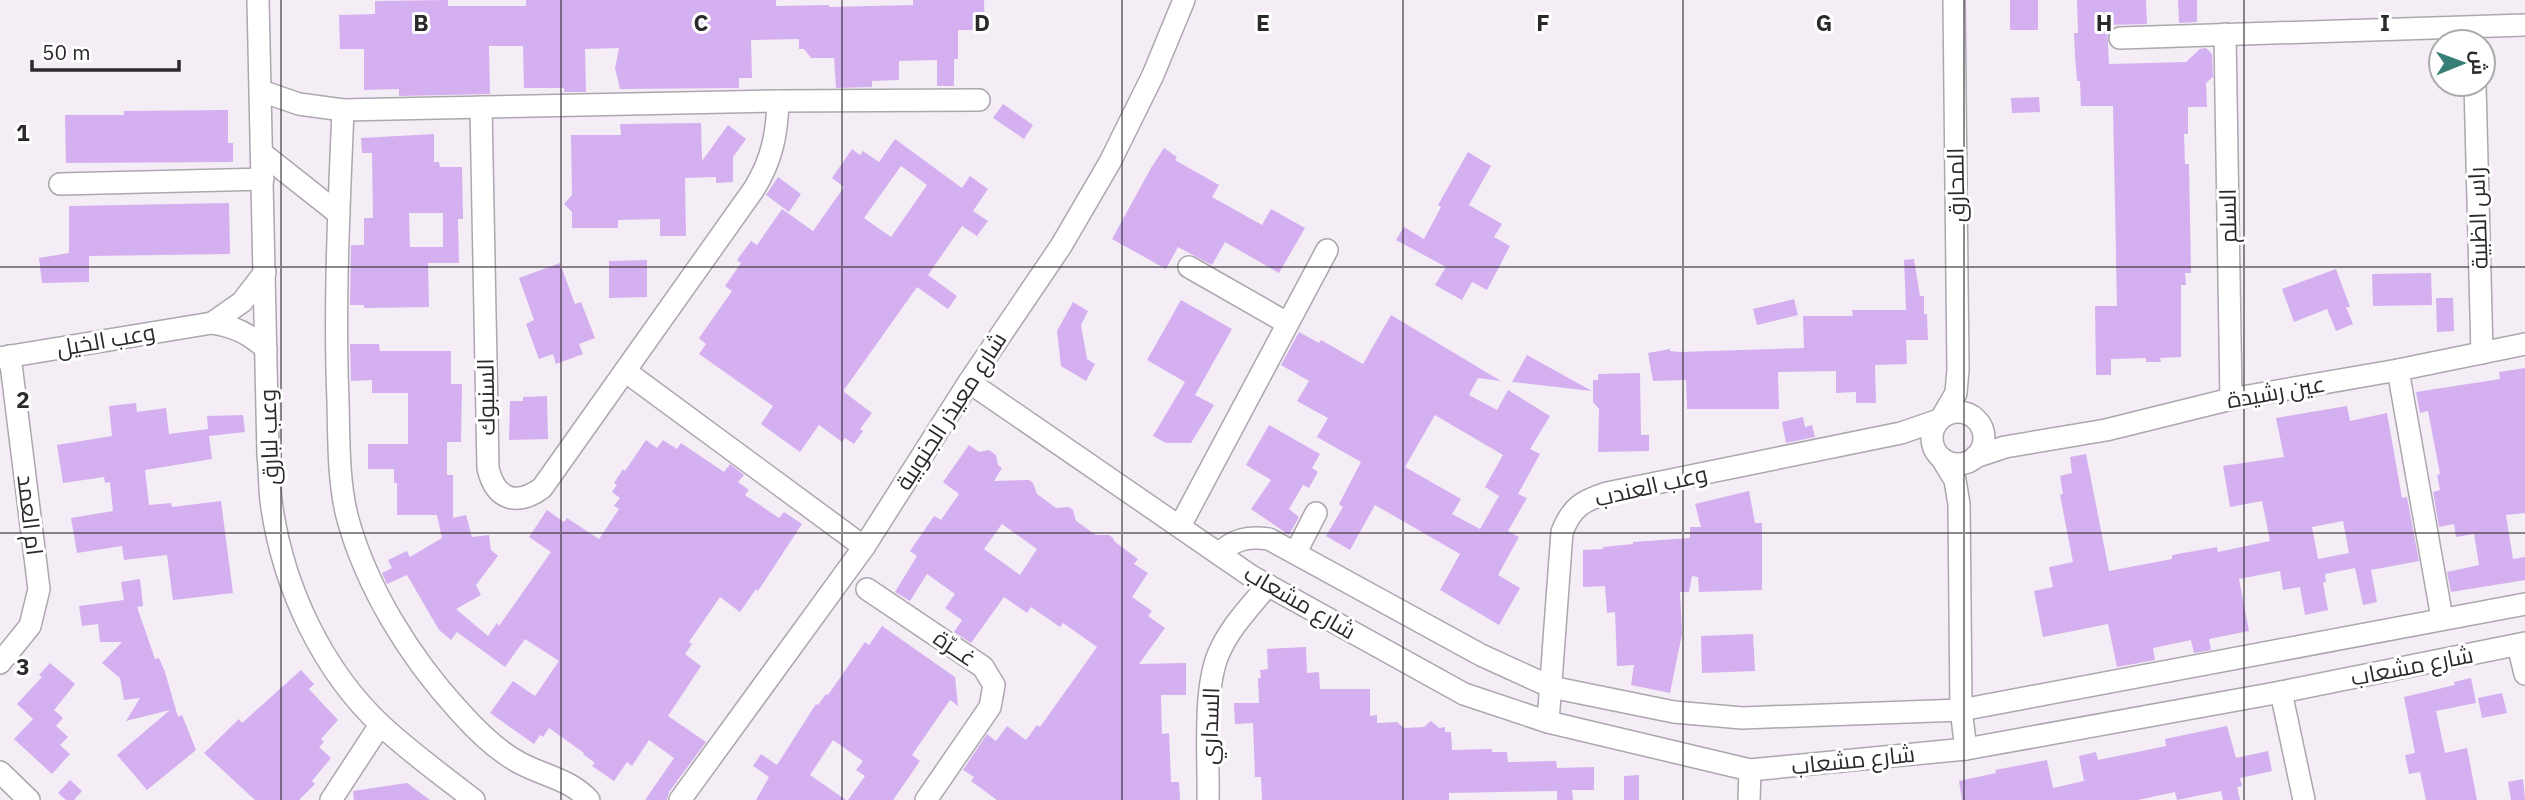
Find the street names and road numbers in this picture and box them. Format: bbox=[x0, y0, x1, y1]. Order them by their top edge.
street label: المحارق bbox=[1939, 147, 1971, 223]
street label: راس الظبية bbox=[2460, 167, 2494, 270]
street label: السلم bbox=[2212, 188, 2244, 244]
street label: وعب الخيل bbox=[54, 316, 157, 362]
street label: شارع معيذر الجنوبية bbox=[888, 326, 1014, 496]
street label: السنبوك bbox=[469, 358, 501, 436]
street label: عين رشيدة bbox=[2224, 368, 2327, 414]
street label: وعب لبارق bbox=[251, 388, 285, 486]
street label: وعب العندب bbox=[1591, 458, 1710, 513]
street label: ام العمد bbox=[9, 473, 51, 557]
street label: شارع مشعاب bbox=[1238, 557, 1362, 647]
street label: غــرّة bbox=[928, 622, 983, 672]
street label: شارع مشعاب bbox=[2348, 638, 2476, 694]
street label: السداري bbox=[1193, 687, 1229, 765]
street label: شارع مشعاب bbox=[1790, 738, 1916, 782]

